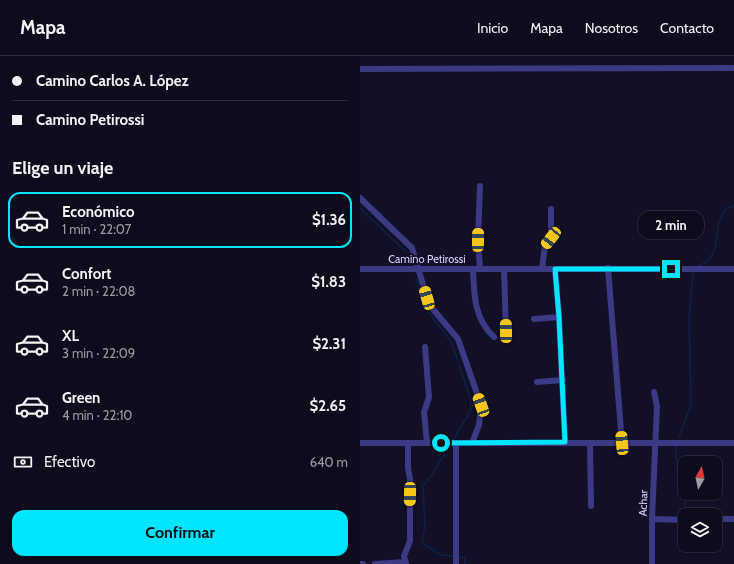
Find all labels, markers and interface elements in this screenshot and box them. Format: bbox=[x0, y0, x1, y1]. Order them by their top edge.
text: Mapa bbox=[20, 16, 66, 39]
text: Inicio bbox=[477, 19, 508, 37]
text: Mapa bbox=[530, 19, 563, 37]
text: Nosotros bbox=[585, 19, 638, 37]
text: Contacto bbox=[660, 19, 714, 37]
text: Camino Carlos A. López bbox=[36, 72, 189, 90]
text: Camino Petirossi bbox=[36, 111, 144, 129]
text: Elige un viaje bbox=[12, 157, 113, 179]
icon: car bbox=[14, 202, 50, 238]
text: Económico bbox=[62, 203, 134, 221]
text: $1.36 bbox=[312, 211, 346, 229]
callout: 2 min bbox=[638, 211, 704, 239]
text: 2 min bbox=[655, 217, 687, 233]
text: 1 min · 22:07 bbox=[62, 221, 131, 237]
car bbox=[539, 225, 563, 251]
car bbox=[472, 228, 484, 252]
street label: Camino Petirossi bbox=[388, 252, 466, 266]
route end bbox=[662, 260, 680, 278]
icon: car bbox=[14, 264, 50, 300]
text: Confort bbox=[62, 265, 111, 283]
text: $1.83 bbox=[311, 273, 346, 291]
text: 2 min · 22:08 bbox=[62, 283, 135, 299]
car bbox=[418, 285, 436, 311]
car bbox=[500, 319, 512, 343]
icon: car bbox=[14, 326, 50, 362]
text: XL bbox=[62, 327, 79, 345]
text: $2.31 bbox=[312, 335, 346, 353]
text: 3 min · 22:09 bbox=[62, 345, 135, 361]
icon: car bbox=[14, 388, 50, 424]
text: Green bbox=[62, 389, 100, 407]
car bbox=[471, 392, 491, 418]
text: $2.65 bbox=[310, 397, 346, 415]
text: 4 min · 22:10 bbox=[62, 407, 132, 423]
car bbox=[615, 431, 629, 455]
route start bbox=[432, 434, 450, 452]
icon: cash bbox=[12, 451, 34, 473]
text: Efectivo bbox=[44, 453, 95, 471]
text: 640 m bbox=[310, 454, 348, 470]
north arrow bbox=[678, 456, 722, 500]
map controls bbox=[678, 456, 722, 552]
car bbox=[404, 482, 416, 506]
street label: Achar bbox=[636, 489, 650, 516]
button: layers bbox=[678, 508, 722, 552]
button: Confirmar bbox=[12, 510, 348, 556]

